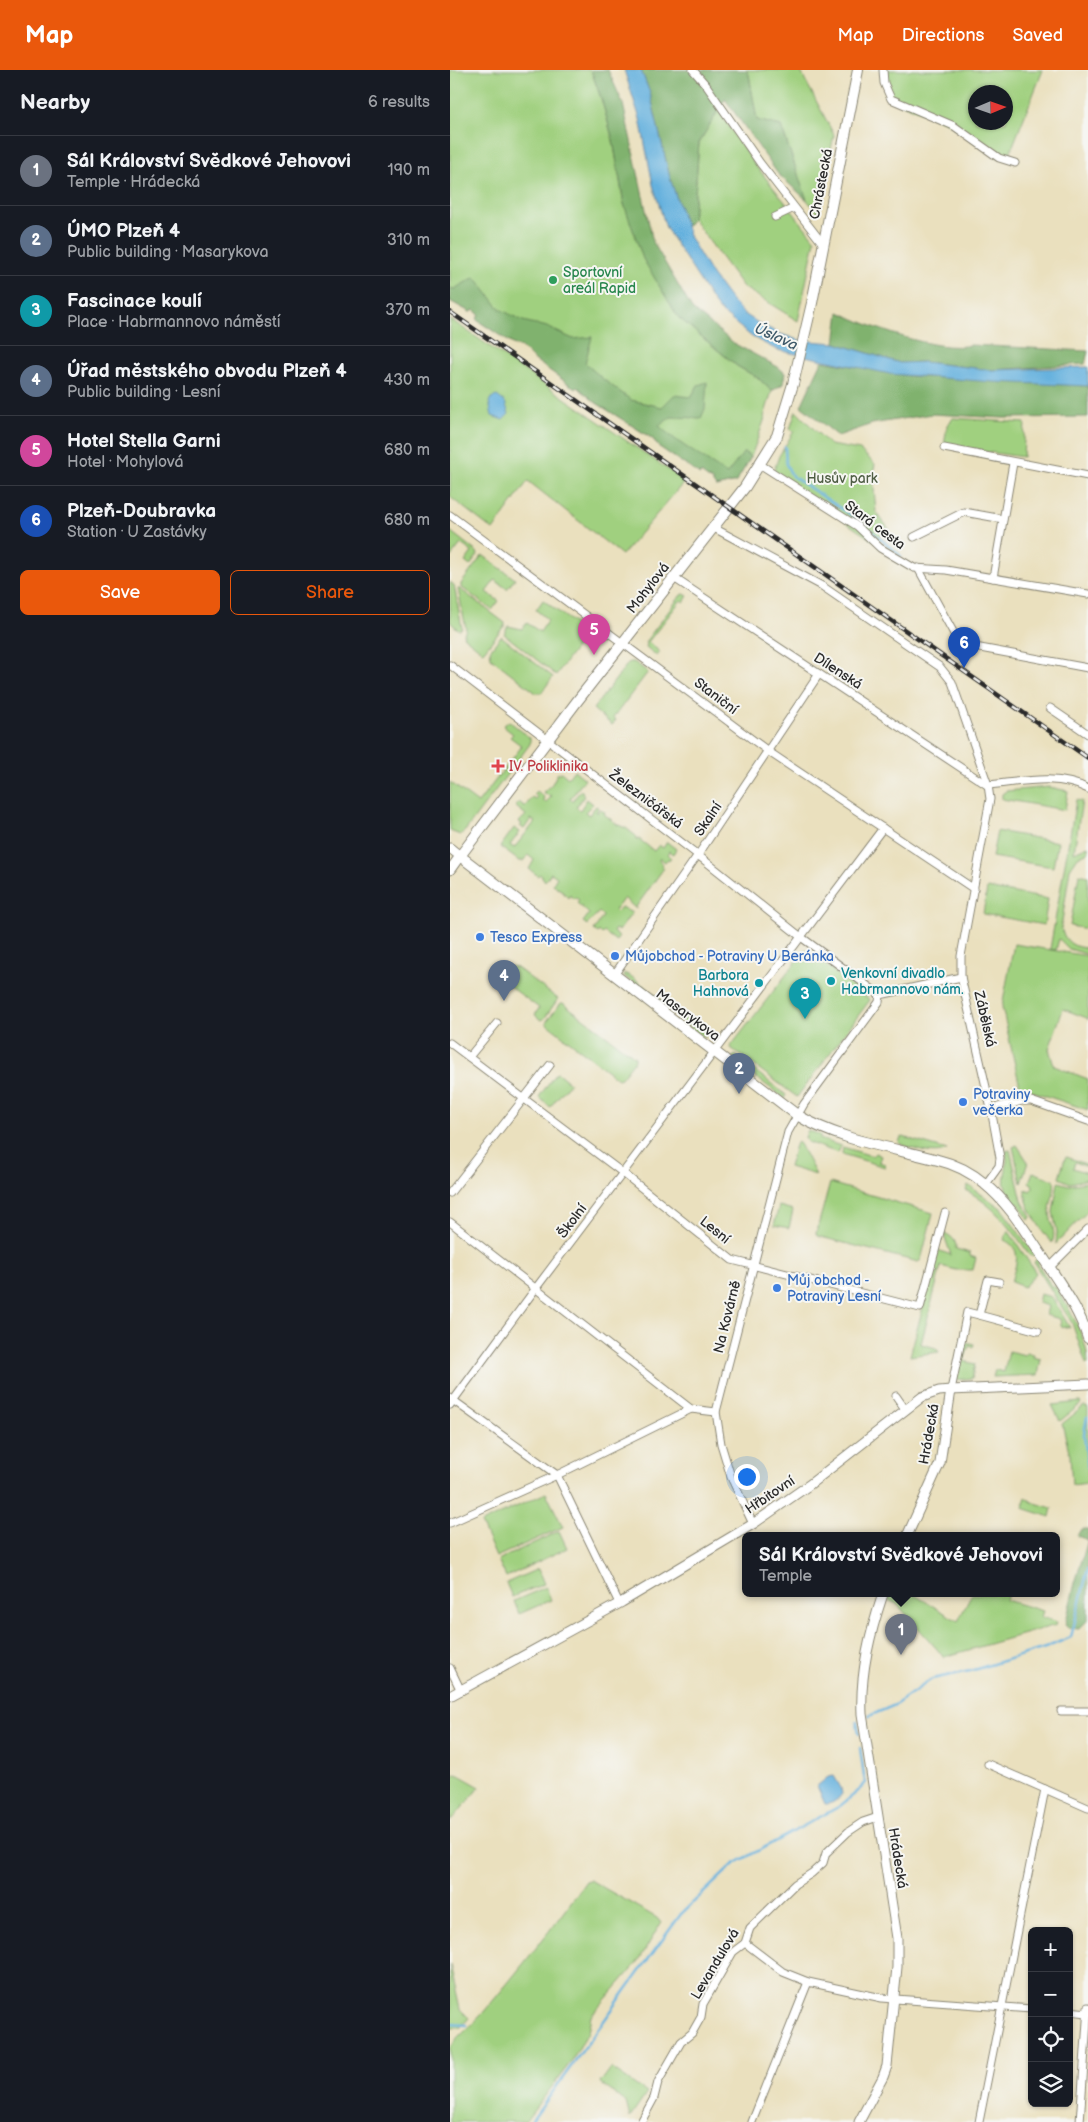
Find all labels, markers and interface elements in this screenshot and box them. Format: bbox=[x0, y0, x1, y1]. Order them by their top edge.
text: Map bbox=[25, 21, 73, 50]
text: Map bbox=[838, 25, 874, 46]
text: Directions bbox=[902, 25, 984, 46]
text: Saved bbox=[1012, 25, 1063, 46]
north arrow bbox=[968, 85, 1013, 130]
text: Nearby bbox=[20, 90, 90, 115]
text: 6 results bbox=[368, 93, 430, 112]
street label: Chrástecká bbox=[806, 147, 836, 221]
text: Sál Království Svědkové Jehovovi bbox=[67, 150, 351, 173]
text: 1 bbox=[33, 161, 39, 180]
text: 190 m bbox=[388, 161, 430, 180]
text: Temple · Hrádecká bbox=[67, 173, 200, 192]
text: ÚMO Plzeň 4 bbox=[67, 220, 180, 243]
text: 2 bbox=[31, 231, 41, 250]
text: 310 m bbox=[387, 231, 430, 250]
text: Public building · Masarykova bbox=[67, 243, 268, 262]
place label: Sportovní areál Rapid bbox=[563, 264, 636, 297]
marker: Sportovní areál Rapid bbox=[547, 274, 559, 286]
text: Fascinace koulí bbox=[67, 290, 202, 313]
text: 3 bbox=[31, 301, 41, 320]
text: 370 m bbox=[385, 301, 430, 320]
text: Place · Habrmannovo náměstí bbox=[67, 313, 281, 332]
water label: Úslava bbox=[751, 319, 801, 355]
text: Úřad městského obvodu Plzeň 4 bbox=[67, 360, 347, 383]
text: 4 bbox=[31, 371, 41, 390]
text: 430 m bbox=[383, 371, 430, 390]
text: Public building · Lesní bbox=[67, 383, 221, 402]
text: Hotel Stella Garni bbox=[67, 430, 221, 453]
text: 5 bbox=[31, 441, 41, 460]
text: 680 m bbox=[384, 441, 430, 460]
text: Hotel · Mohylová bbox=[67, 453, 184, 472]
park label: Husův park bbox=[806, 470, 878, 487]
street label: Stará cesta bbox=[841, 497, 909, 553]
text: Plzeň-Doubravka bbox=[67, 500, 216, 523]
text: 6 bbox=[31, 511, 41, 530]
text: 680 m bbox=[384, 511, 430, 530]
text: Station · U Zastávky bbox=[67, 523, 207, 542]
street label: Mohylová bbox=[623, 559, 673, 617]
button: Save bbox=[20, 570, 220, 615]
button: Share bbox=[230, 570, 430, 615]
pin: 5 bbox=[578, 614, 610, 655]
pin: 6 bbox=[948, 627, 980, 668]
street label: Dílenská bbox=[811, 649, 865, 693]
street label: Staniční bbox=[691, 674, 742, 718]
place label: IV. Poliklinika bbox=[509, 758, 589, 775]
marker: IV. Poliklinika bbox=[491, 759, 505, 773]
street label: Železničářská bbox=[605, 764, 687, 832]
street label: Skalní bbox=[691, 798, 726, 839]
place label: Tesco Express bbox=[490, 929, 582, 946]
marker: Tesco Express bbox=[474, 931, 486, 943]
place label: Můjobchod - Potraviny U Beránka bbox=[625, 948, 834, 965]
marker: Můjobchod - Potraviny U Beránka bbox=[609, 950, 621, 962]
pin: 4 bbox=[488, 960, 520, 1001]
place label: Venkovní divadlo Habrmannovo nám. bbox=[841, 965, 964, 998]
place label: Barbora Hahnová bbox=[693, 967, 749, 1000]
marker: Venkovní divadlo Habrmannovo nám. bbox=[825, 975, 837, 987]
marker: Barbora Hahnová bbox=[753, 977, 765, 989]
pin: 3 bbox=[789, 978, 821, 1019]
street label: Masarykova bbox=[653, 985, 723, 1045]
street label: Zábělská bbox=[970, 988, 1000, 1049]
pin: 2 bbox=[723, 1053, 755, 1094]
place label: Potraviny večerka bbox=[972, 1086, 1031, 1119]
marker: Potraviny večerka bbox=[957, 1096, 969, 1108]
street label: Školní bbox=[553, 1199, 591, 1241]
street label: Lesní bbox=[696, 1213, 734, 1248]
place label: Můj obchod - Potraviny Lesní bbox=[787, 1272, 882, 1305]
street label: Na Kovárně bbox=[710, 1279, 744, 1355]
marker: Můj obchod - Potraviny Lesní bbox=[771, 1282, 783, 1294]
street label: Hrádecká bbox=[915, 1402, 943, 1466]
your location bbox=[734, 1464, 760, 1490]
street label: Hřbitovní bbox=[742, 1472, 798, 1518]
popup bbox=[742, 1532, 1060, 1597]
text: Sál Království Svědkové Jehovovi bbox=[759, 1544, 1043, 1567]
text: Temple bbox=[759, 1567, 812, 1586]
pin: 1 bbox=[885, 1614, 917, 1655]
street label: Hrádecká bbox=[885, 1826, 911, 1890]
street label: Levandulová bbox=[687, 1926, 743, 2002]
map controls bbox=[1028, 1927, 1073, 2107]
button: + bbox=[1028, 1927, 1073, 1972]
button: − bbox=[1028, 1972, 1073, 2017]
button: locate bbox=[1028, 2017, 1073, 2062]
button: layers bbox=[1028, 2062, 1073, 2107]

